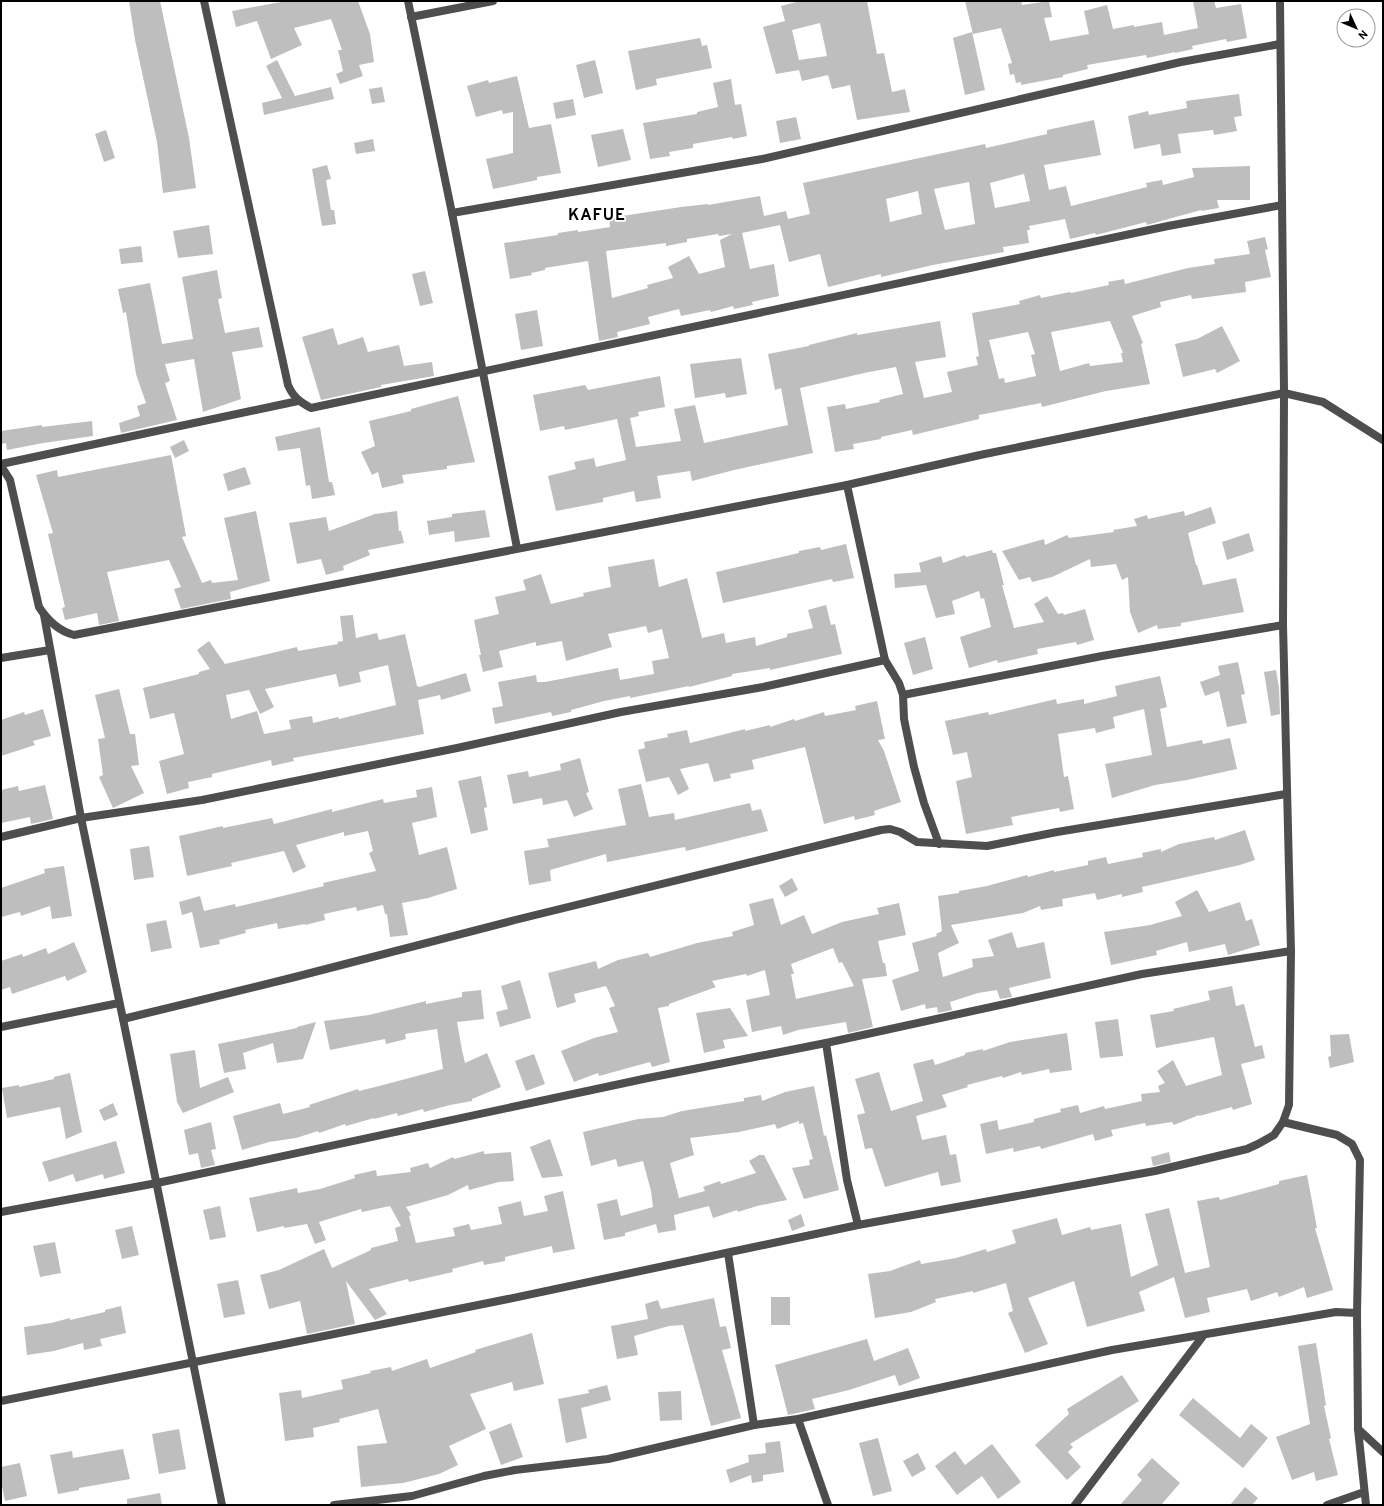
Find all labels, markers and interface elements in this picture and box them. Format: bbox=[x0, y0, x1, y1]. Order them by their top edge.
north arrow bbox=[1336, 8, 1376, 48]
text: N bbox=[1355, 27, 1370, 42]
district label: KAFUE bbox=[568, 206, 626, 226]

